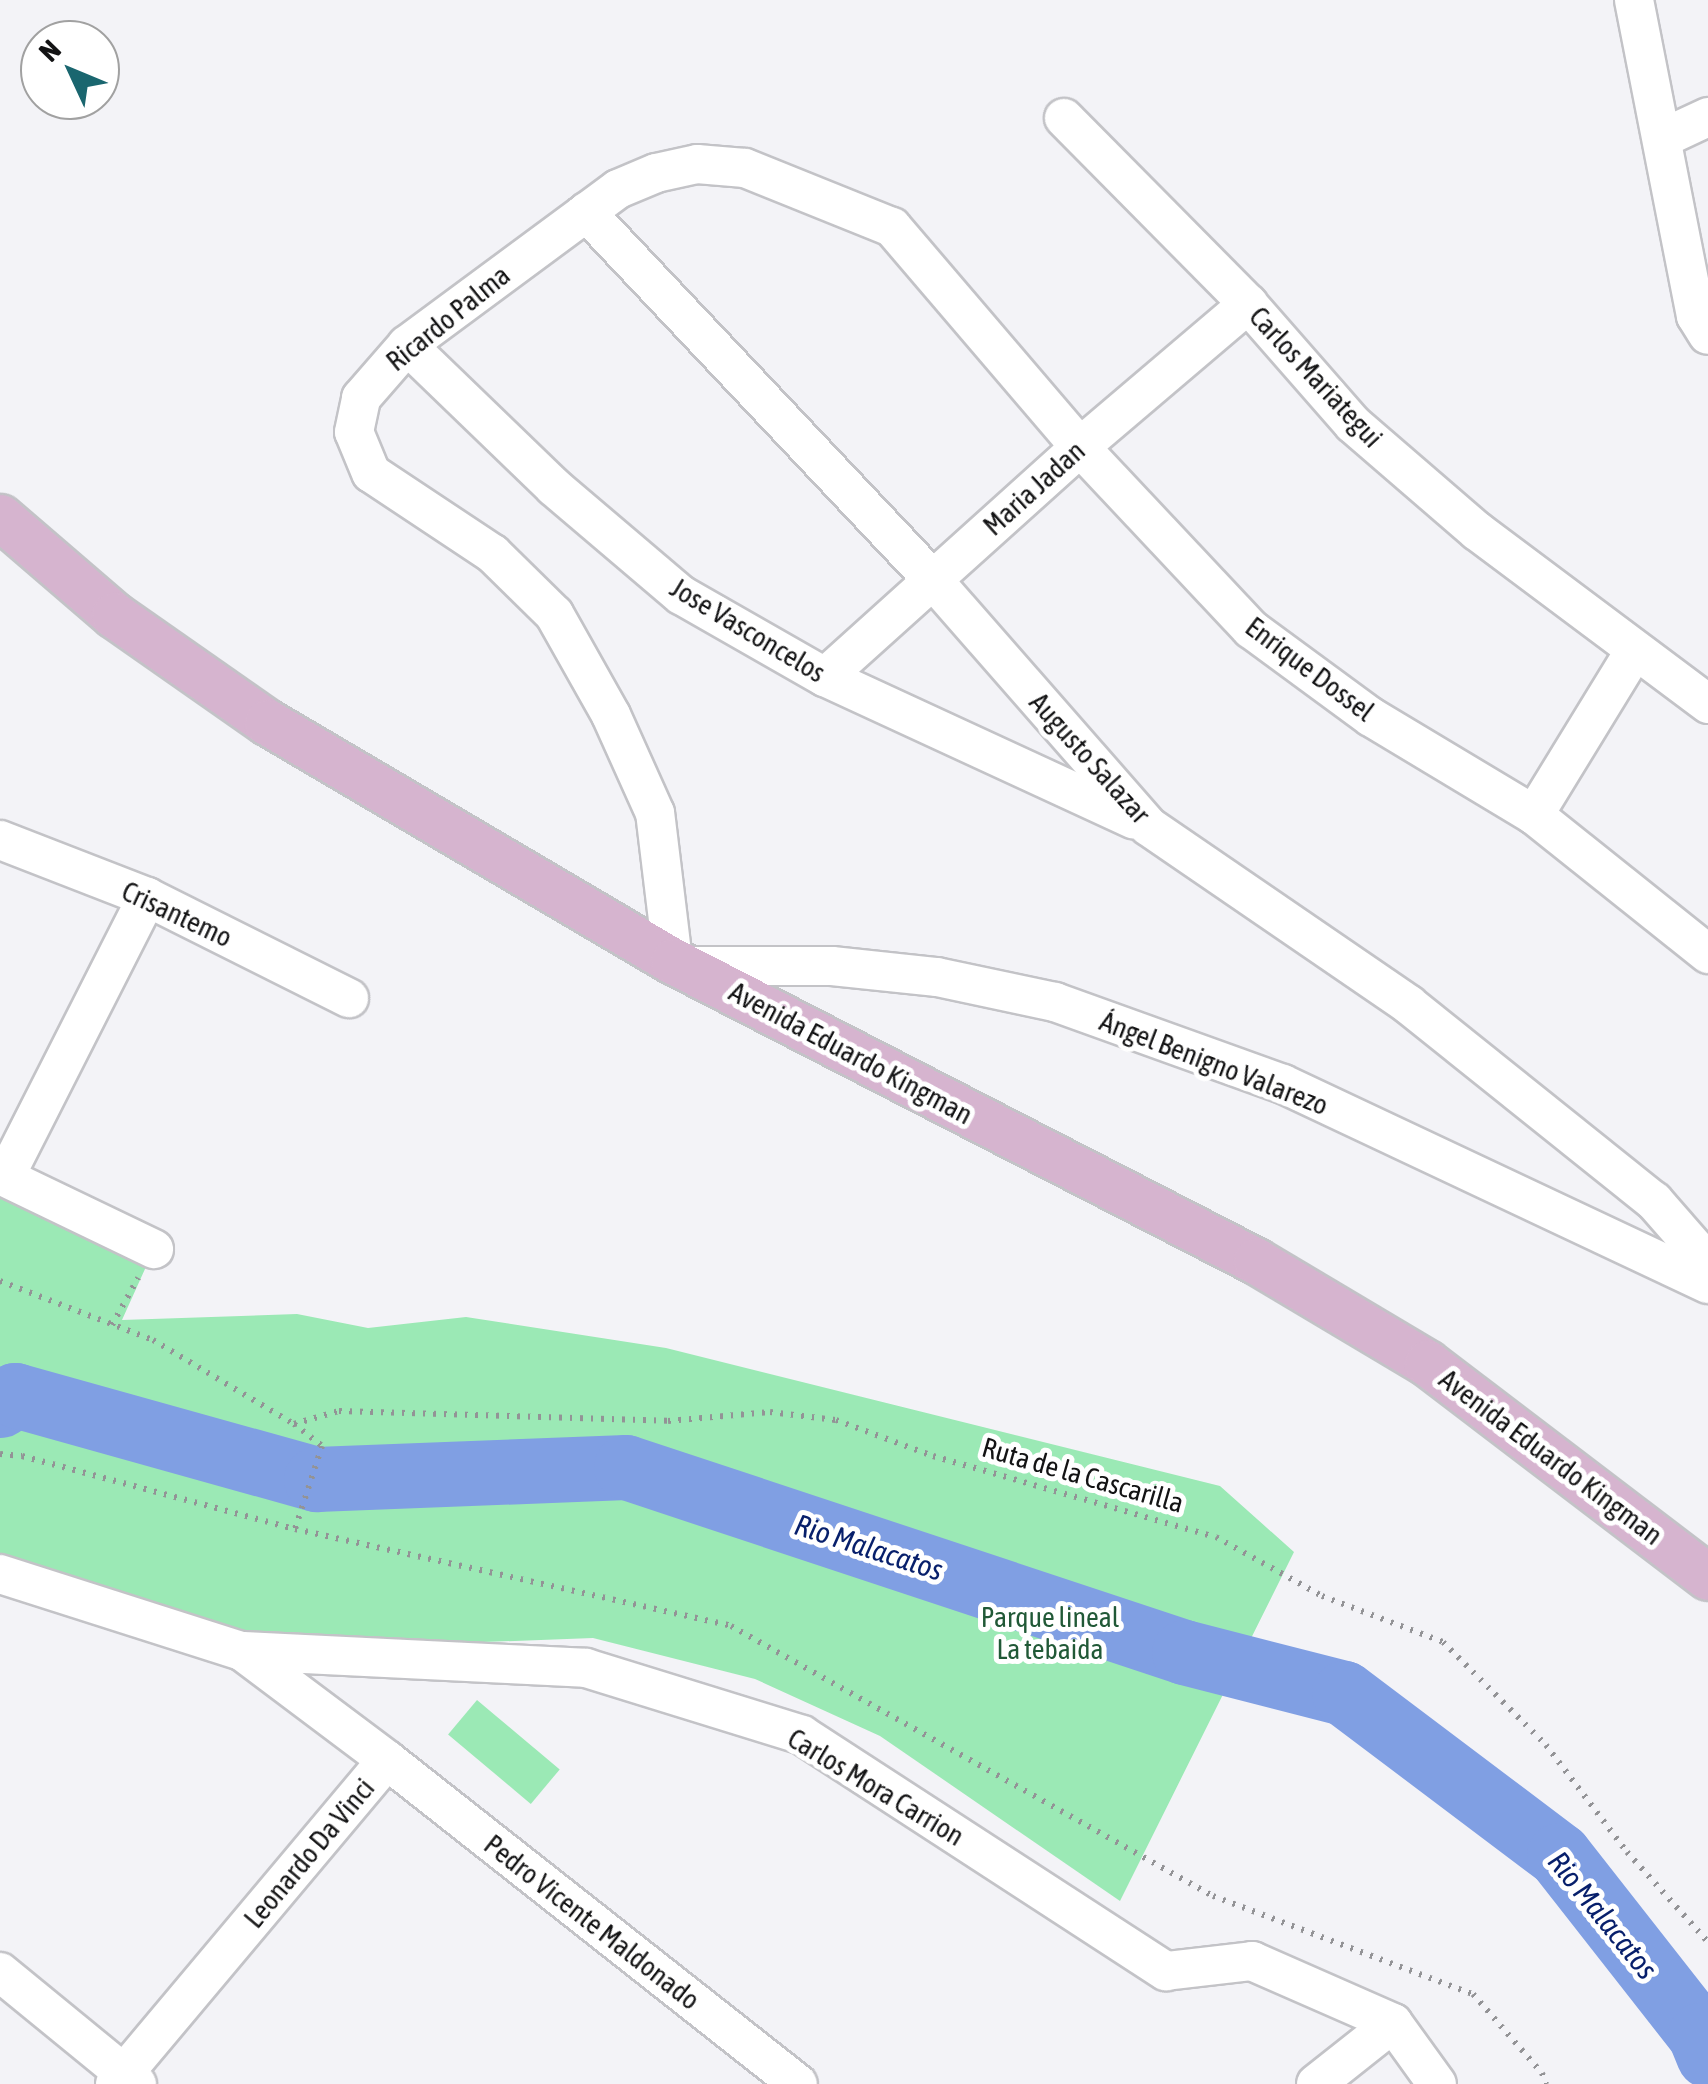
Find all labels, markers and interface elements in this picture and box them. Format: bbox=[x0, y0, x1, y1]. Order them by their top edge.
north arrow bbox=[20, 20, 120, 120]
text: N bbox=[33, 33, 67, 68]
street label: Ricardo Palma bbox=[379, 258, 517, 378]
street label: Carlos Mariategui bbox=[1242, 300, 1390, 454]
street label: Maria Jadan bbox=[976, 434, 1092, 542]
street label: Jose Vasconcelos bbox=[664, 571, 832, 689]
street label: Enrique Dossel bbox=[1239, 610, 1381, 728]
street label: Augusto Salazar bbox=[1023, 686, 1157, 830]
street label: Crisantemo bbox=[117, 874, 237, 954]
street label: Avenida Eduardo Kingman bbox=[724, 975, 978, 1131]
street label: Ángel Benigno Valarezo bbox=[1095, 1004, 1333, 1122]
street label: Avenida Eduardo Kingman bbox=[1433, 1362, 1669, 1552]
street label: Ruta de la Cascarilla bbox=[978, 1430, 1188, 1520]
water label: Rio Malacatos bbox=[790, 1506, 948, 1588]
park label: Parque lineal La tebaida bbox=[981, 1600, 1119, 1666]
street label: Carlos Mora Carrion bbox=[782, 1721, 970, 1853]
street label: Leonardo Da Vinci bbox=[237, 1771, 381, 1935]
street label: Pedro Vicente Maldonado bbox=[478, 1827, 706, 2017]
water label: Rio Malacatos bbox=[1541, 1844, 1665, 1986]

